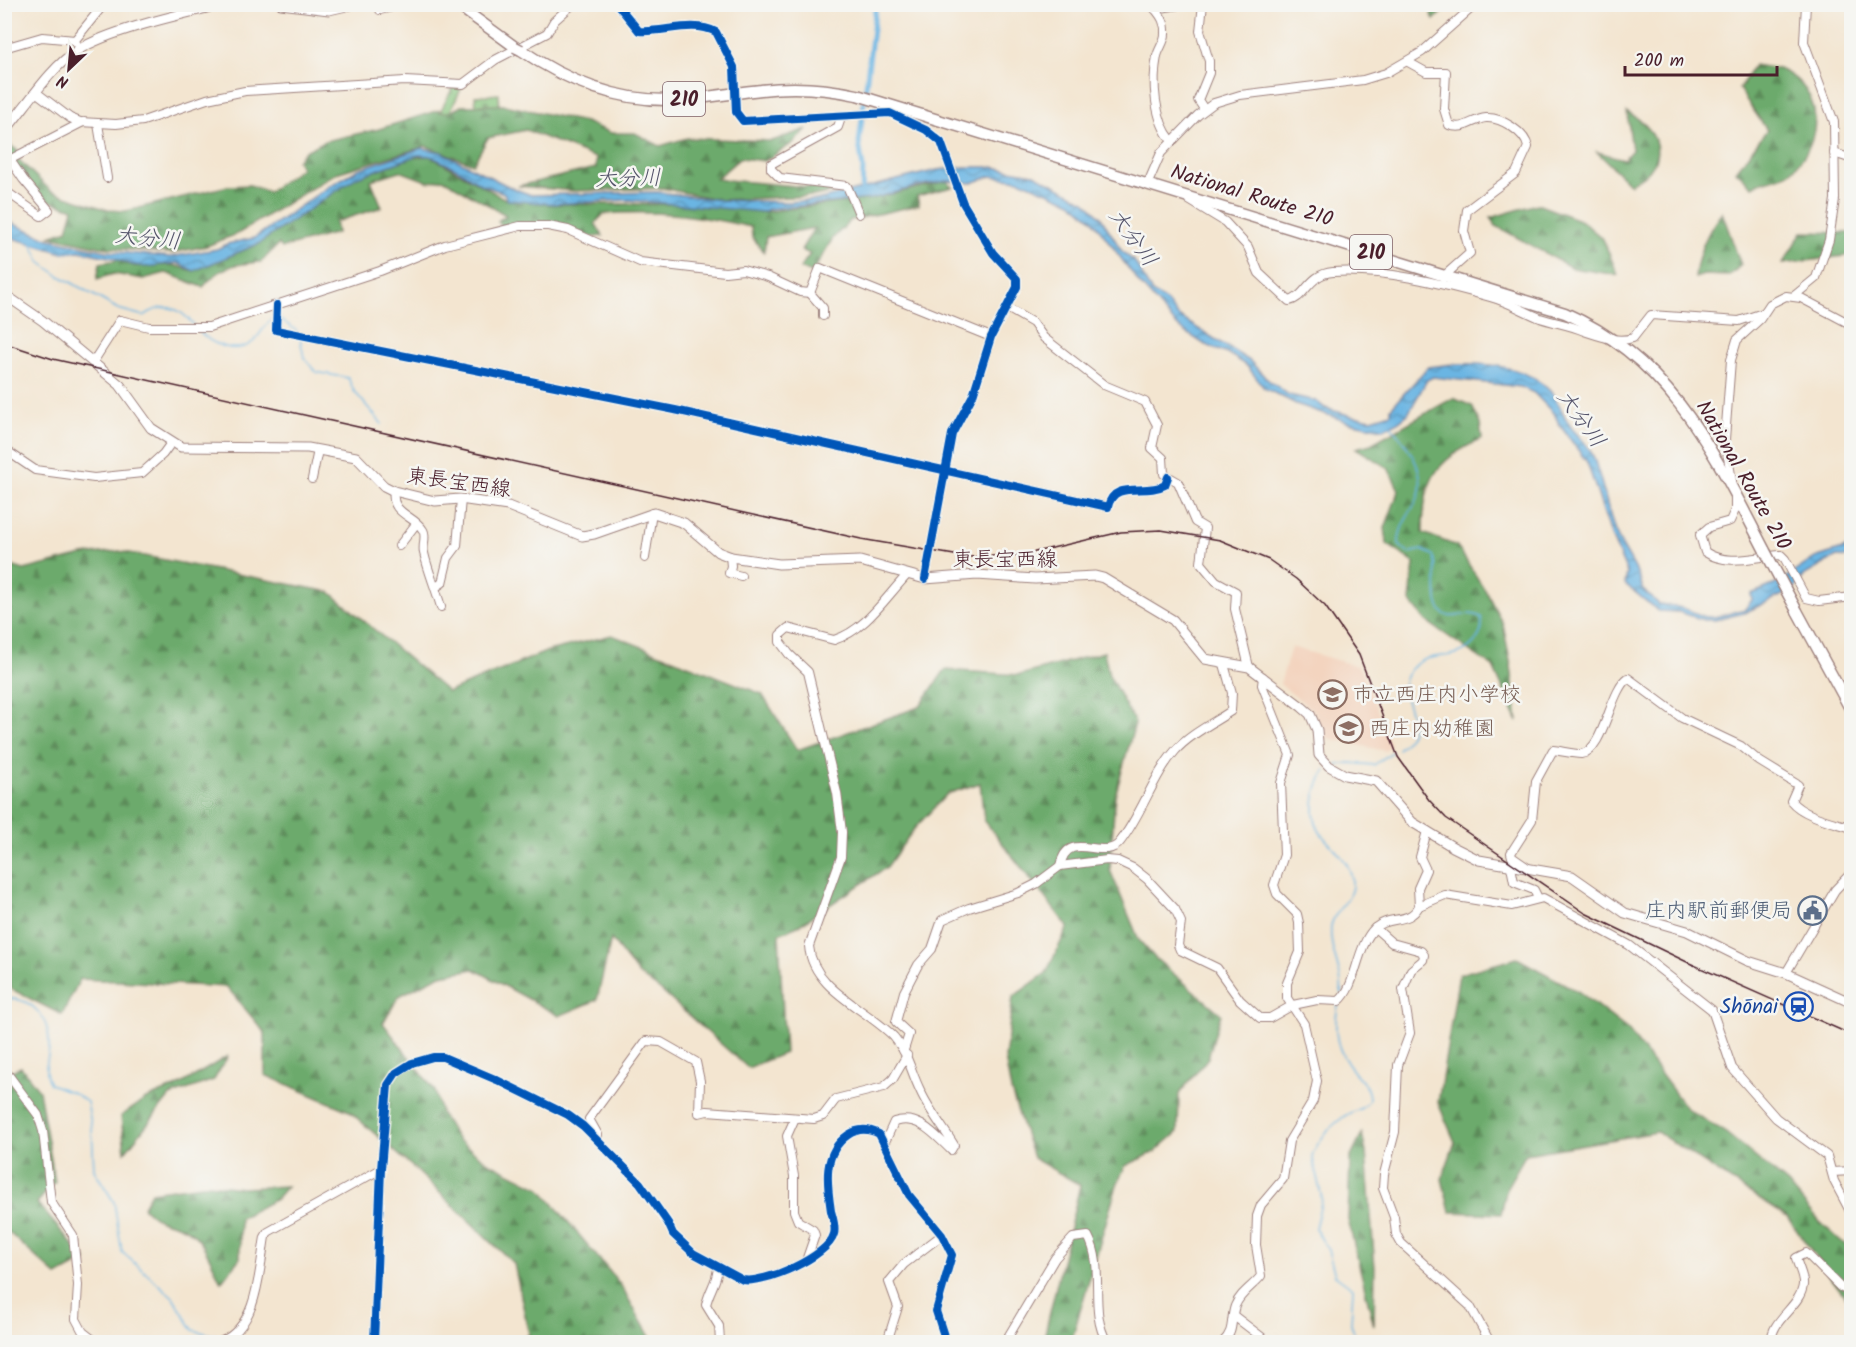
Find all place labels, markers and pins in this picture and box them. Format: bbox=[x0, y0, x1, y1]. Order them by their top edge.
school or university icon: 市立西庄内小学校 bbox=[1316, 678, 1348, 710]
place label: 市立西庄内小学校 bbox=[1353, 679, 1521, 712]
school or university icon: 西庄内幼稚園 bbox=[1332, 712, 1364, 744]
place label: 西庄内幼稚園 bbox=[1369, 713, 1495, 746]
public building icon: 庄内駅前郵便局 bbox=[1797, 894, 1829, 926]
place label: 庄内駅前郵便局 bbox=[1645, 895, 1792, 928]
station icon: Shōnai bbox=[1783, 990, 1815, 1022]
place label: Shōnai bbox=[1720, 991, 1779, 1024]

